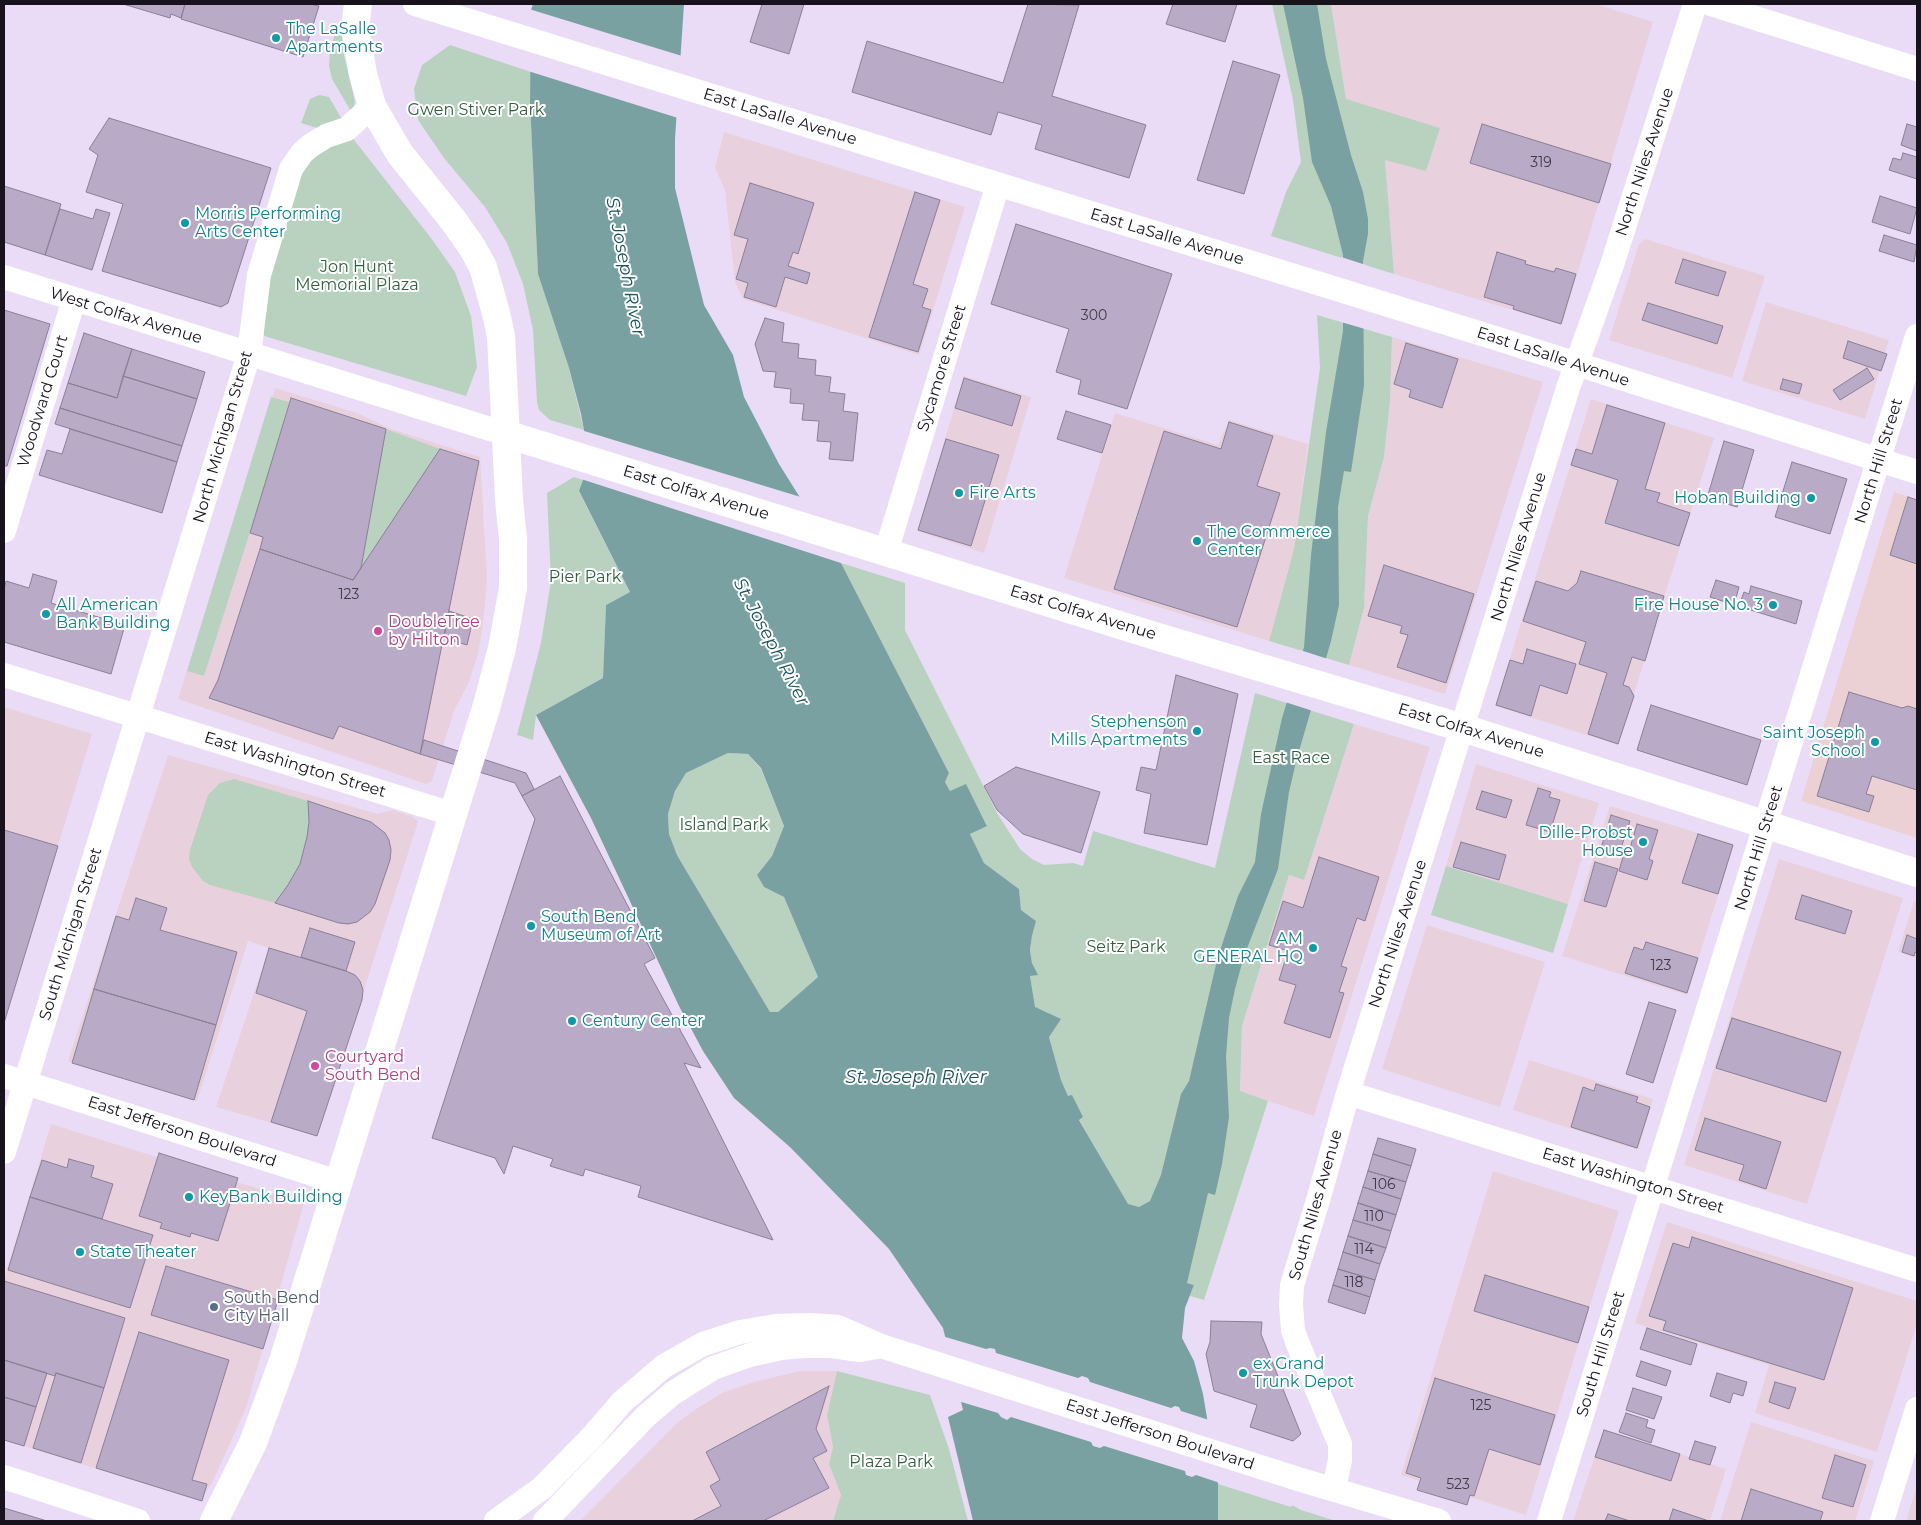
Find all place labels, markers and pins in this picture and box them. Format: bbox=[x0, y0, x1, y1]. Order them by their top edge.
place label: The LaSalle Apartments bbox=[286, 19, 383, 57]
marker: The LaSalle Apartments bbox=[270, 32, 282, 44]
place label: Morris Performing Arts Center bbox=[195, 204, 341, 242]
marker: Morris Performing Arts Center bbox=[179, 217, 191, 229]
place label: Fire Arts bbox=[969, 483, 1036, 503]
marker: Fire Arts bbox=[953, 487, 965, 499]
place label: Hoban Building bbox=[1674, 488, 1801, 508]
marker: Hoban Building bbox=[1805, 492, 1817, 504]
place label: The Commerce Center bbox=[1207, 522, 1330, 560]
marker: The Commerce Center bbox=[1191, 535, 1203, 547]
place label: All American Bank Building bbox=[56, 595, 170, 633]
place label: Fire House No. 3 bbox=[1634, 595, 1763, 615]
marker: Fire House No. 3 bbox=[1767, 599, 1779, 611]
marker: All American Bank Building bbox=[40, 608, 52, 620]
place label: DoubleTree by Hilton bbox=[388, 612, 480, 650]
marker: DoubleTree by Hilton bbox=[372, 625, 384, 637]
place label: Stephenson Mills Apartments bbox=[1050, 712, 1187, 750]
place label: Saint Joseph School bbox=[1763, 723, 1865, 761]
marker: Stephenson Mills Apartments bbox=[1191, 725, 1203, 737]
marker: Saint Joseph School bbox=[1869, 736, 1881, 748]
place label: Dille-Probst House bbox=[1538, 823, 1633, 861]
marker: Dille-Probst House bbox=[1637, 836, 1649, 848]
place label: South Bend Museum of Art bbox=[541, 907, 661, 945]
marker: South Bend Museum of Art bbox=[525, 920, 537, 932]
place label: AM GENERAL HQ bbox=[1193, 929, 1303, 967]
marker: AM GENERAL HQ bbox=[1307, 942, 1319, 954]
place label: Century Center bbox=[582, 1011, 704, 1031]
marker: Century Center bbox=[566, 1015, 578, 1027]
place label: Courtyard South Bend bbox=[325, 1047, 421, 1085]
marker: Courtyard South Bend bbox=[309, 1060, 321, 1072]
place label: KeyBank Building bbox=[199, 1187, 343, 1207]
marker: KeyBank Building bbox=[183, 1191, 195, 1203]
place label: State Theater bbox=[90, 1242, 197, 1262]
marker: State Theater bbox=[74, 1246, 86, 1258]
place label: South Bend City Hall bbox=[224, 1288, 320, 1326]
marker: South Bend City Hall bbox=[208, 1301, 220, 1313]
place label: ex Grand Trunk Depot bbox=[1253, 1354, 1354, 1392]
marker: ex Grand Trunk Depot bbox=[1237, 1367, 1249, 1379]

